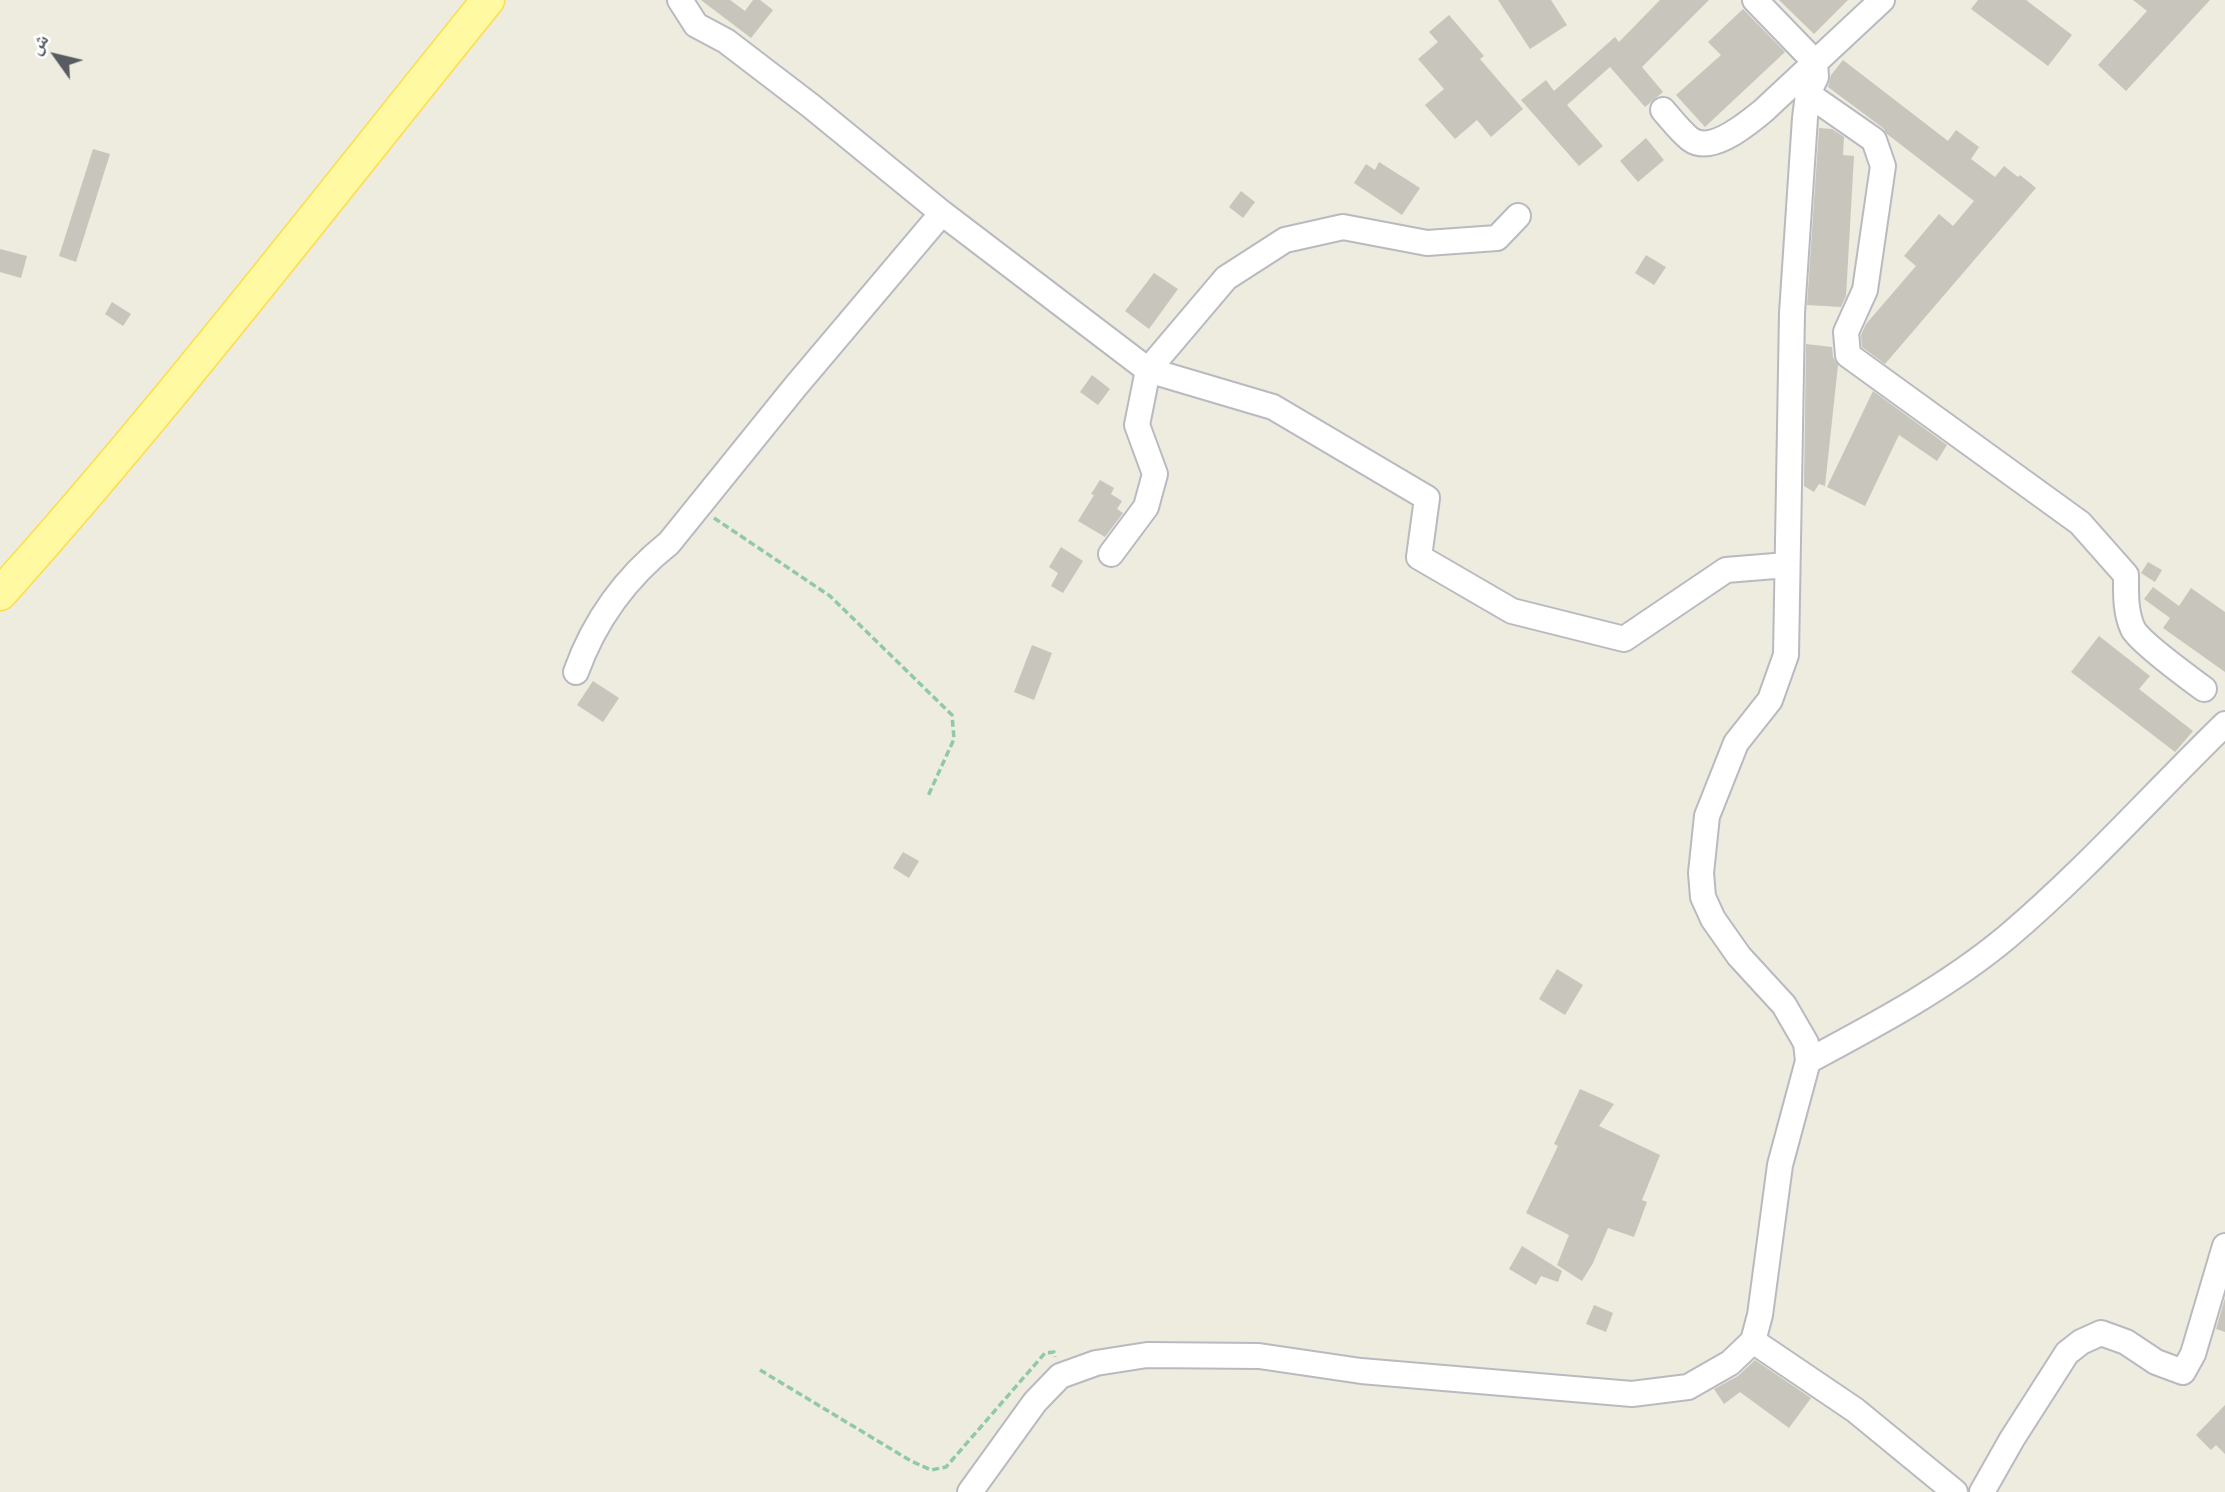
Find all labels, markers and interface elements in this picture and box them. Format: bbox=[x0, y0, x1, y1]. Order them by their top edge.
north arrow bbox=[21, 21, 91, 91]
text: ش bbox=[23, 29, 53, 59]

